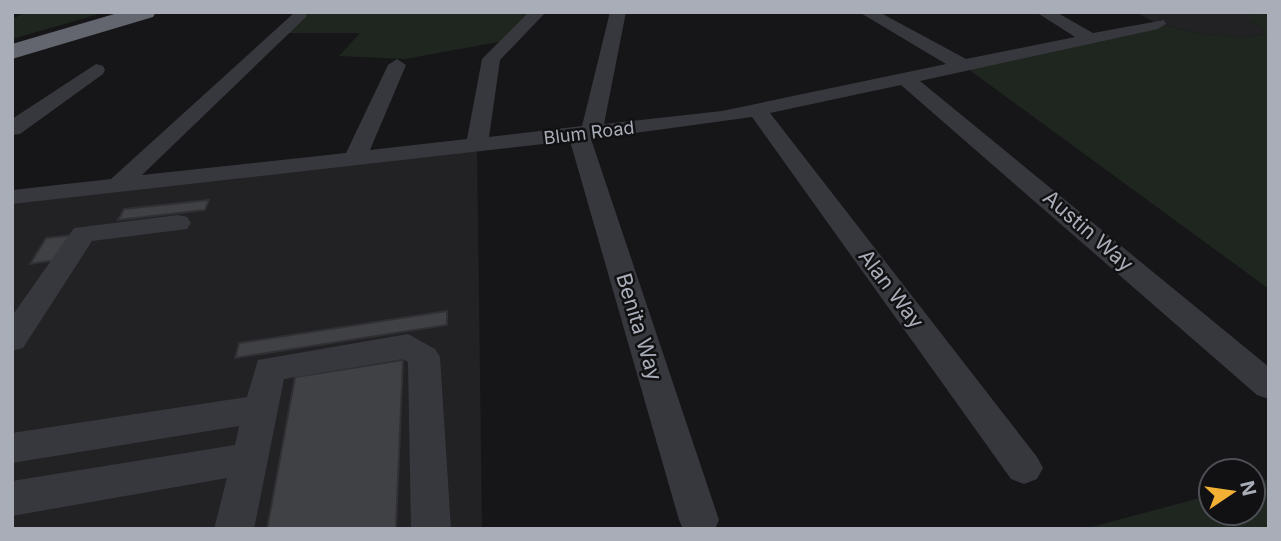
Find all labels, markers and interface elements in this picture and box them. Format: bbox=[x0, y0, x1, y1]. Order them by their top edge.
street label: Blum Road bbox=[542, 117, 635, 148]
street label: Austin Way bbox=[1038, 185, 1139, 277]
street label: Alan Way bbox=[854, 244, 929, 333]
street label: Benita Way bbox=[611, 270, 668, 384]
north arrow bbox=[1197, 457, 1267, 527]
text: N bbox=[1235, 479, 1261, 498]

